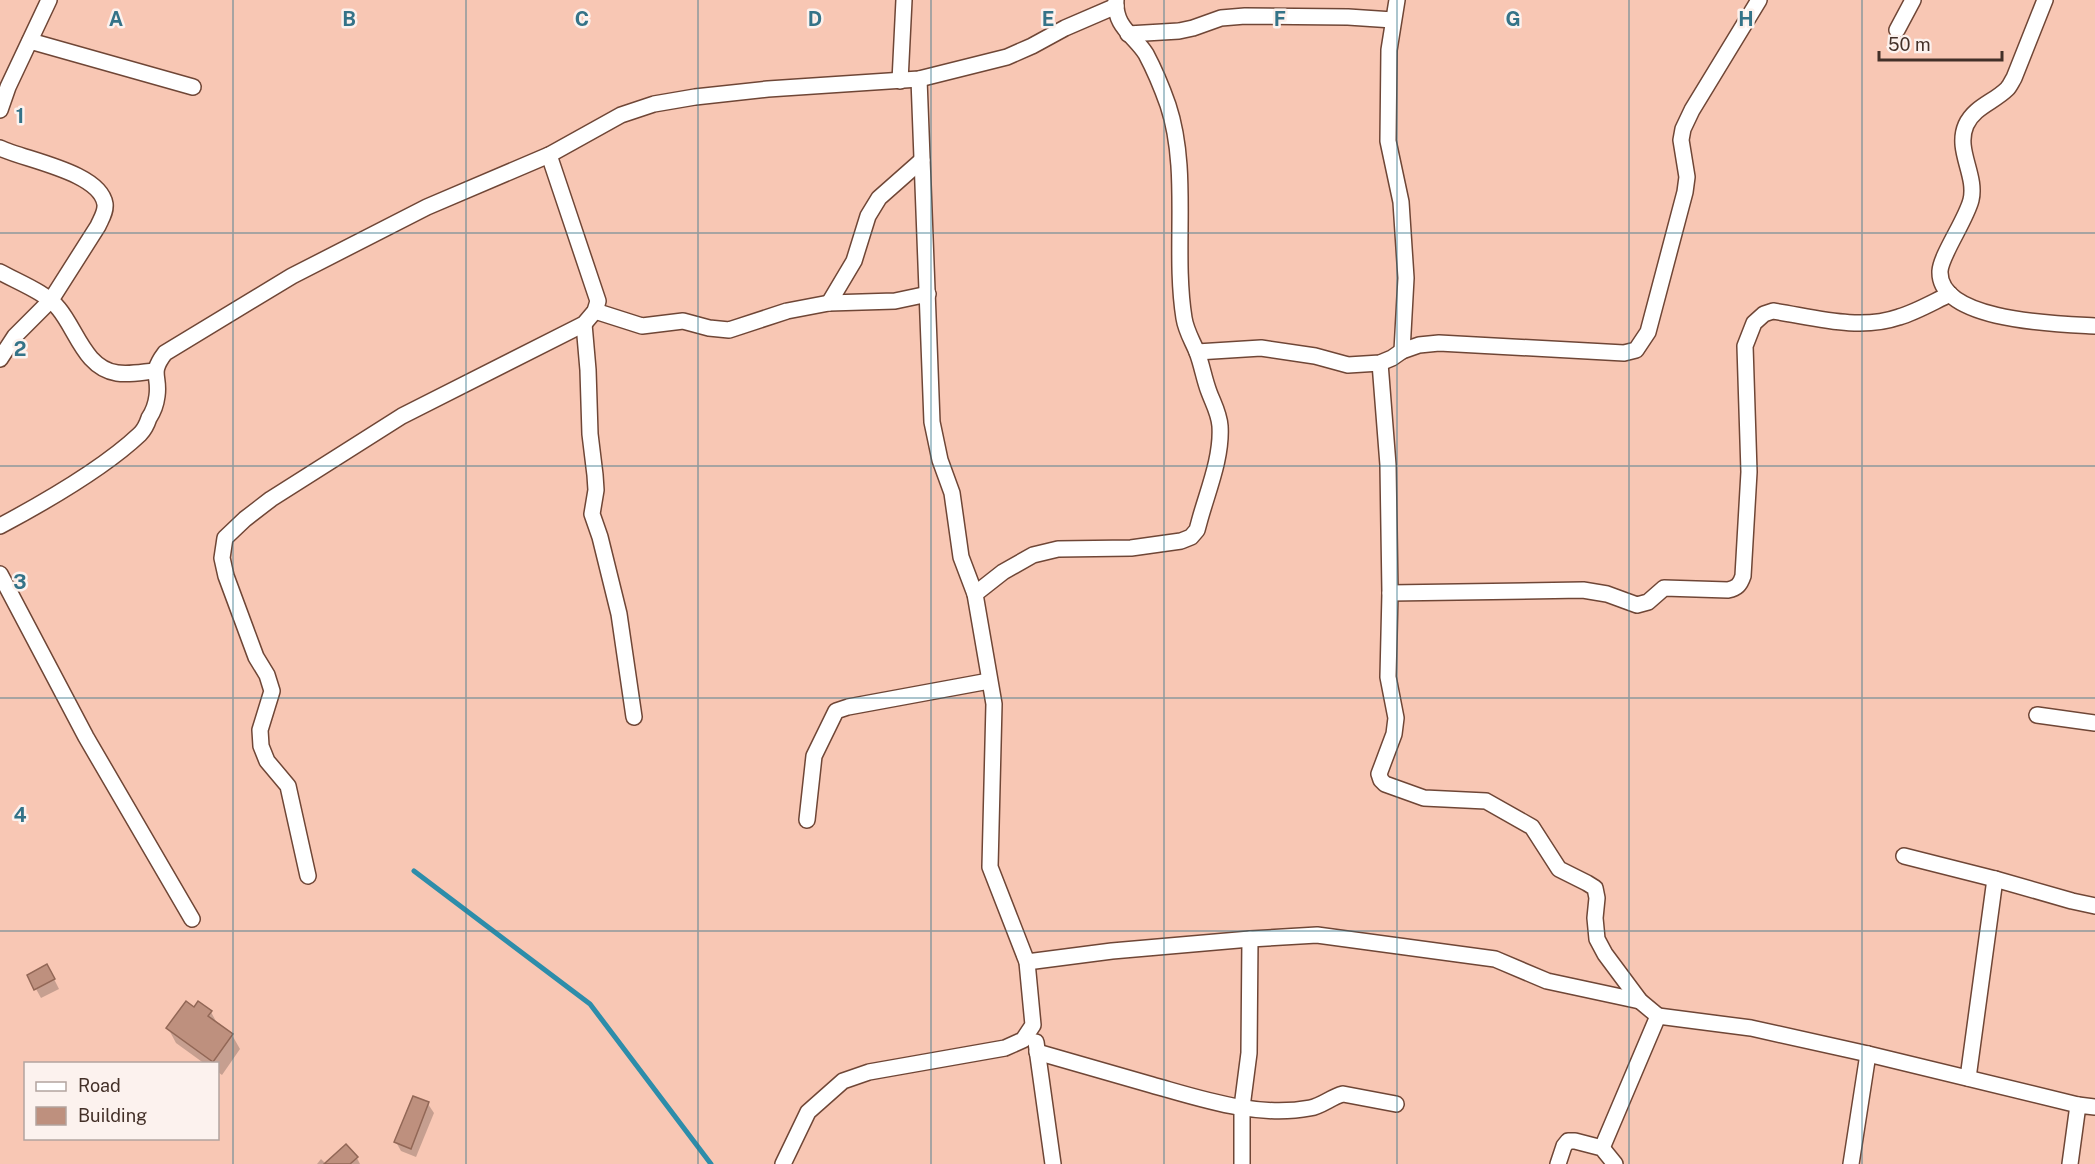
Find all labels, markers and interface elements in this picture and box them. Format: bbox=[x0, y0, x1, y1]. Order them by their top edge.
text: A bbox=[109, 7, 123, 31]
text: B bbox=[342, 7, 356, 31]
text: C bbox=[575, 7, 589, 31]
text: D bbox=[808, 7, 822, 31]
text: E bbox=[1042, 7, 1054, 31]
text: F bbox=[1274, 7, 1286, 31]
text: G bbox=[1505, 7, 1521, 31]
text: H bbox=[1738, 7, 1754, 31]
scale bar bbox=[1879, 24, 2002, 62]
text: 50 m bbox=[1888, 34, 1931, 55]
text: 1 bbox=[16, 104, 24, 128]
text: 2 bbox=[14, 337, 26, 361]
text: 3 bbox=[13, 570, 27, 594]
text: 4 bbox=[13, 803, 27, 827]
legend bbox=[24, 1062, 219, 1140]
text: Road bbox=[78, 1075, 121, 1096]
text: Building bbox=[78, 1105, 147, 1126]

